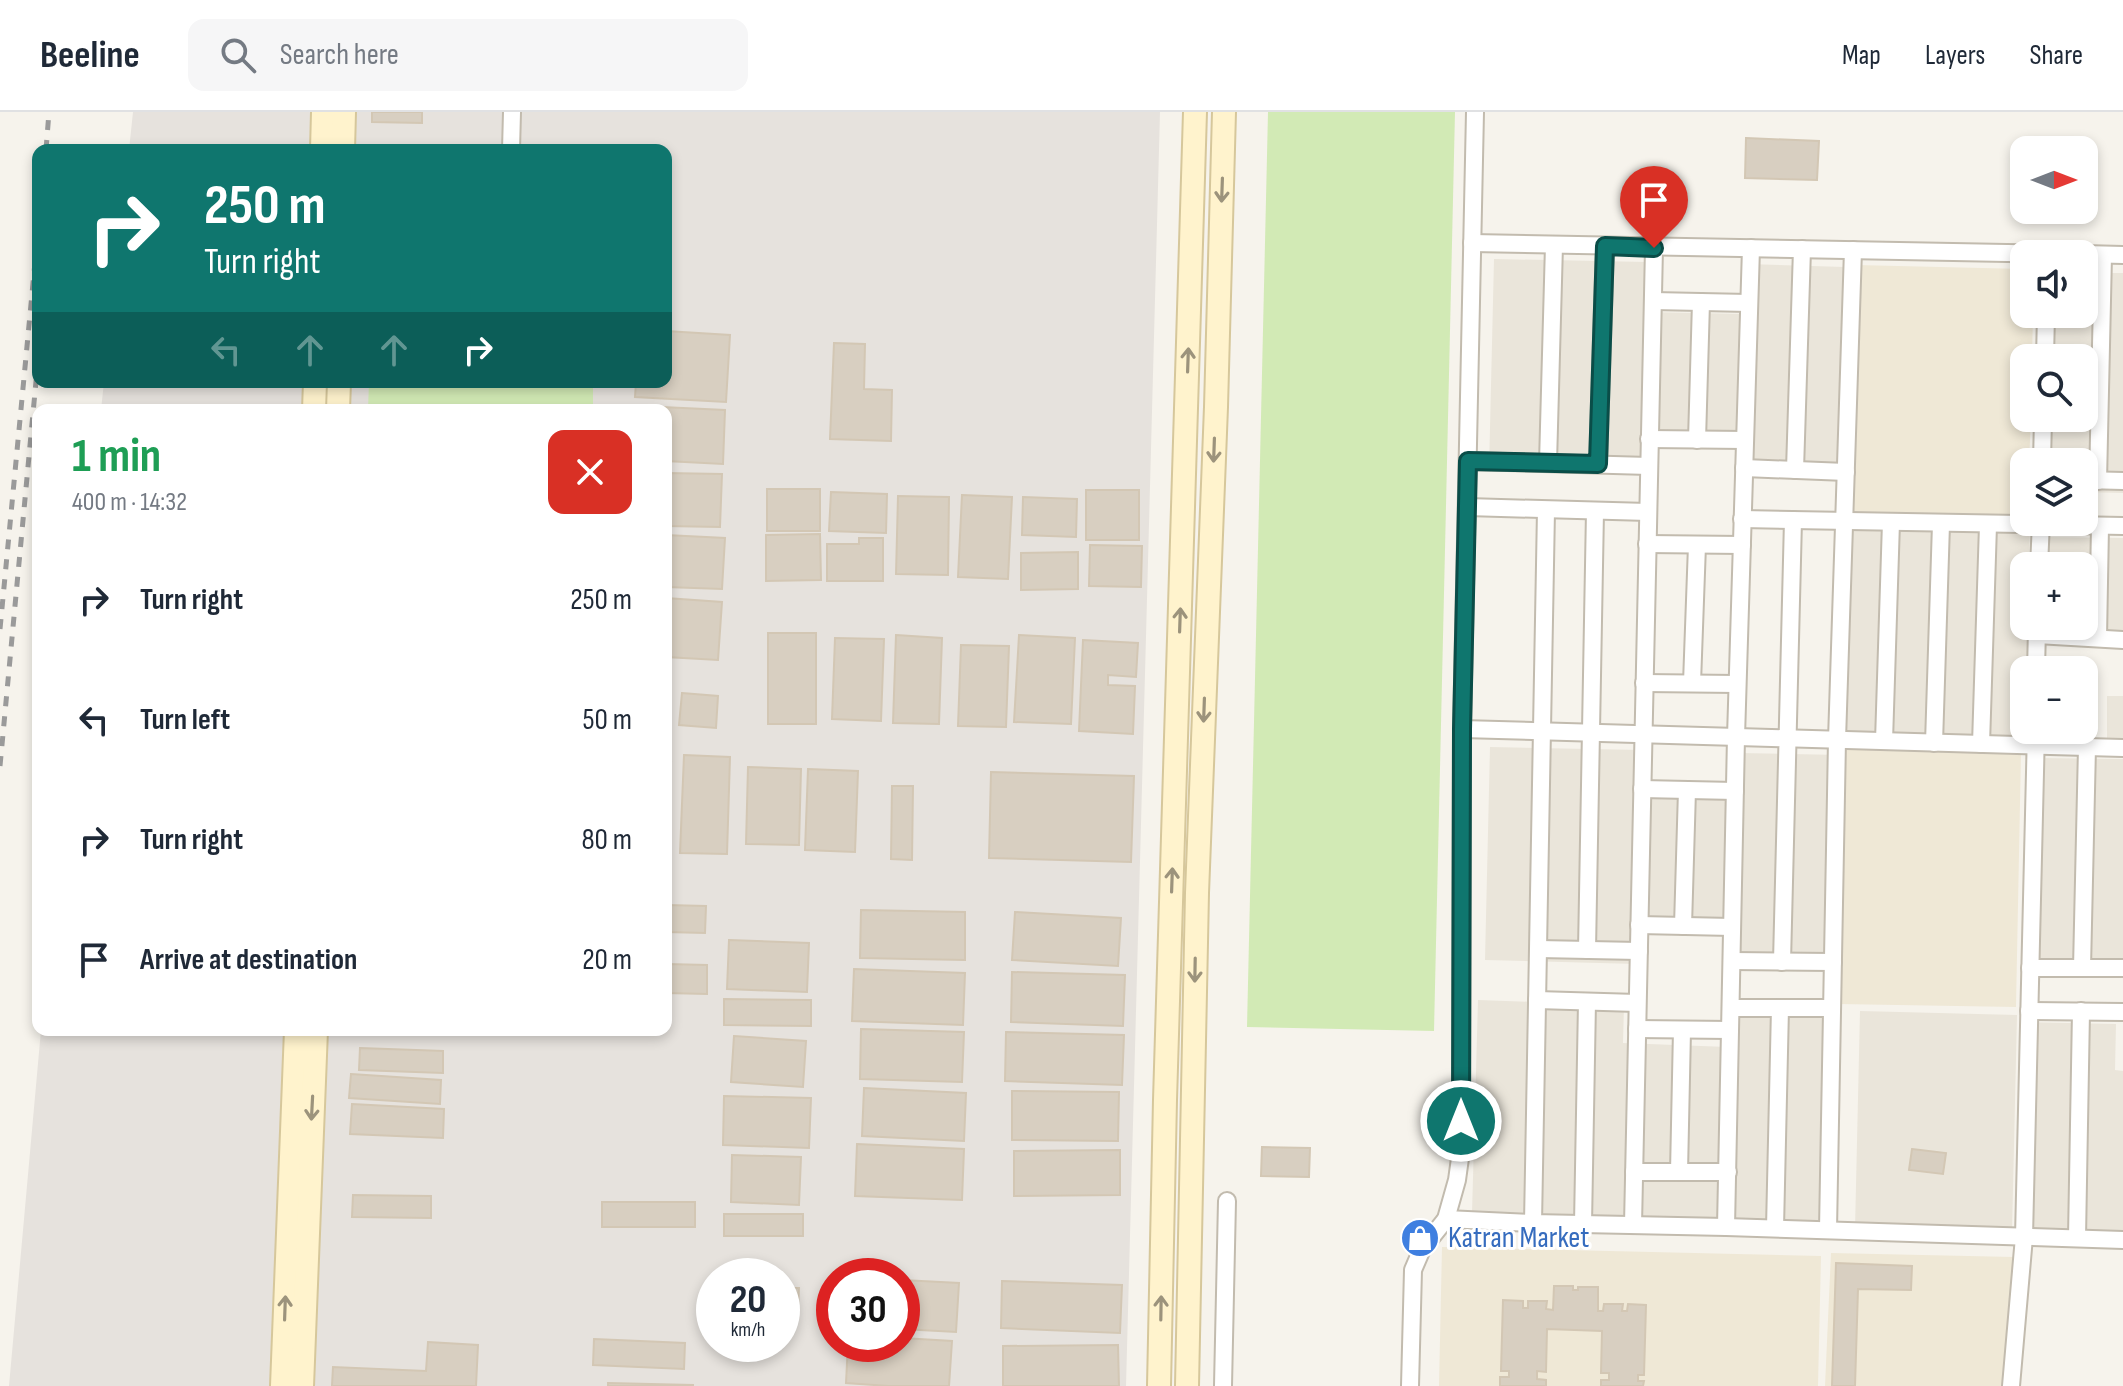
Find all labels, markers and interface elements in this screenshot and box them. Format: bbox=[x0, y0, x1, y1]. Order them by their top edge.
search box bbox=[188, 19, 748, 91]
text: Beeline bbox=[40, 33, 140, 78]
icon: search bbox=[216, 33, 260, 77]
text: Search here bbox=[280, 37, 399, 73]
text: Map bbox=[1842, 39, 1881, 72]
text: Layers bbox=[1925, 39, 1985, 72]
text: Share bbox=[2029, 39, 2083, 72]
north arrow bbox=[2010, 136, 2098, 224]
map controls bbox=[2010, 136, 2098, 744]
pin bbox=[1620, 166, 1688, 248]
text: 250 m bbox=[204, 173, 326, 240]
icon: right bbox=[72, 176, 176, 280]
one-way arrow bbox=[1214, 176, 1229, 203]
icon: arrive bbox=[1632, 178, 1676, 222]
button: sound bbox=[2010, 240, 2098, 328]
text: Turn right bbox=[204, 241, 321, 284]
icon: left bbox=[204, 328, 248, 372]
icon: ahead bbox=[288, 328, 332, 372]
icon: ahead bbox=[372, 328, 416, 372]
icon: right bbox=[456, 328, 500, 372]
button: search bbox=[2010, 344, 2098, 432]
one-way arrow bbox=[1181, 347, 1196, 374]
text: 1 min bbox=[72, 428, 161, 485]
button: close bbox=[548, 430, 632, 514]
one-way arrow bbox=[1207, 436, 1222, 463]
button: layers bbox=[2010, 448, 2098, 536]
text: 400 m · 14:32 bbox=[72, 487, 187, 518]
button: + bbox=[2010, 552, 2098, 640]
icon: right bbox=[72, 578, 116, 622]
text: Turn right bbox=[140, 582, 243, 618]
text: 250 m bbox=[570, 582, 632, 618]
one-way arrow bbox=[1173, 607, 1188, 634]
button: − bbox=[2010, 656, 2098, 744]
one-way arrow bbox=[1197, 696, 1212, 723]
icon: left bbox=[72, 698, 116, 742]
text: Turn left bbox=[140, 702, 230, 738]
text: 50 m bbox=[583, 702, 632, 738]
icon: right bbox=[72, 818, 116, 862]
text: Turn right bbox=[140, 822, 243, 858]
text: 80 m bbox=[581, 822, 632, 858]
one-way arrow bbox=[1164, 867, 1179, 894]
icon: arrive bbox=[72, 938, 116, 982]
text: Arrive at destination bbox=[140, 942, 357, 978]
text: 20 m bbox=[582, 942, 632, 978]
one-way arrow bbox=[1188, 956, 1203, 983]
position arrow bbox=[1419, 1079, 1503, 1163]
one-way arrow bbox=[304, 1094, 319, 1121]
shop icon: Katran Market bbox=[1399, 1217, 1441, 1259]
place label: Katran Market bbox=[1448, 1220, 1589, 1256]
speed limit sign: 30 bbox=[816, 1258, 920, 1362]
text: 20 bbox=[730, 1276, 766, 1324]
one-way arrow bbox=[278, 1295, 293, 1322]
one-way arrow bbox=[1153, 1295, 1168, 1322]
text: km/h bbox=[731, 1318, 765, 1342]

